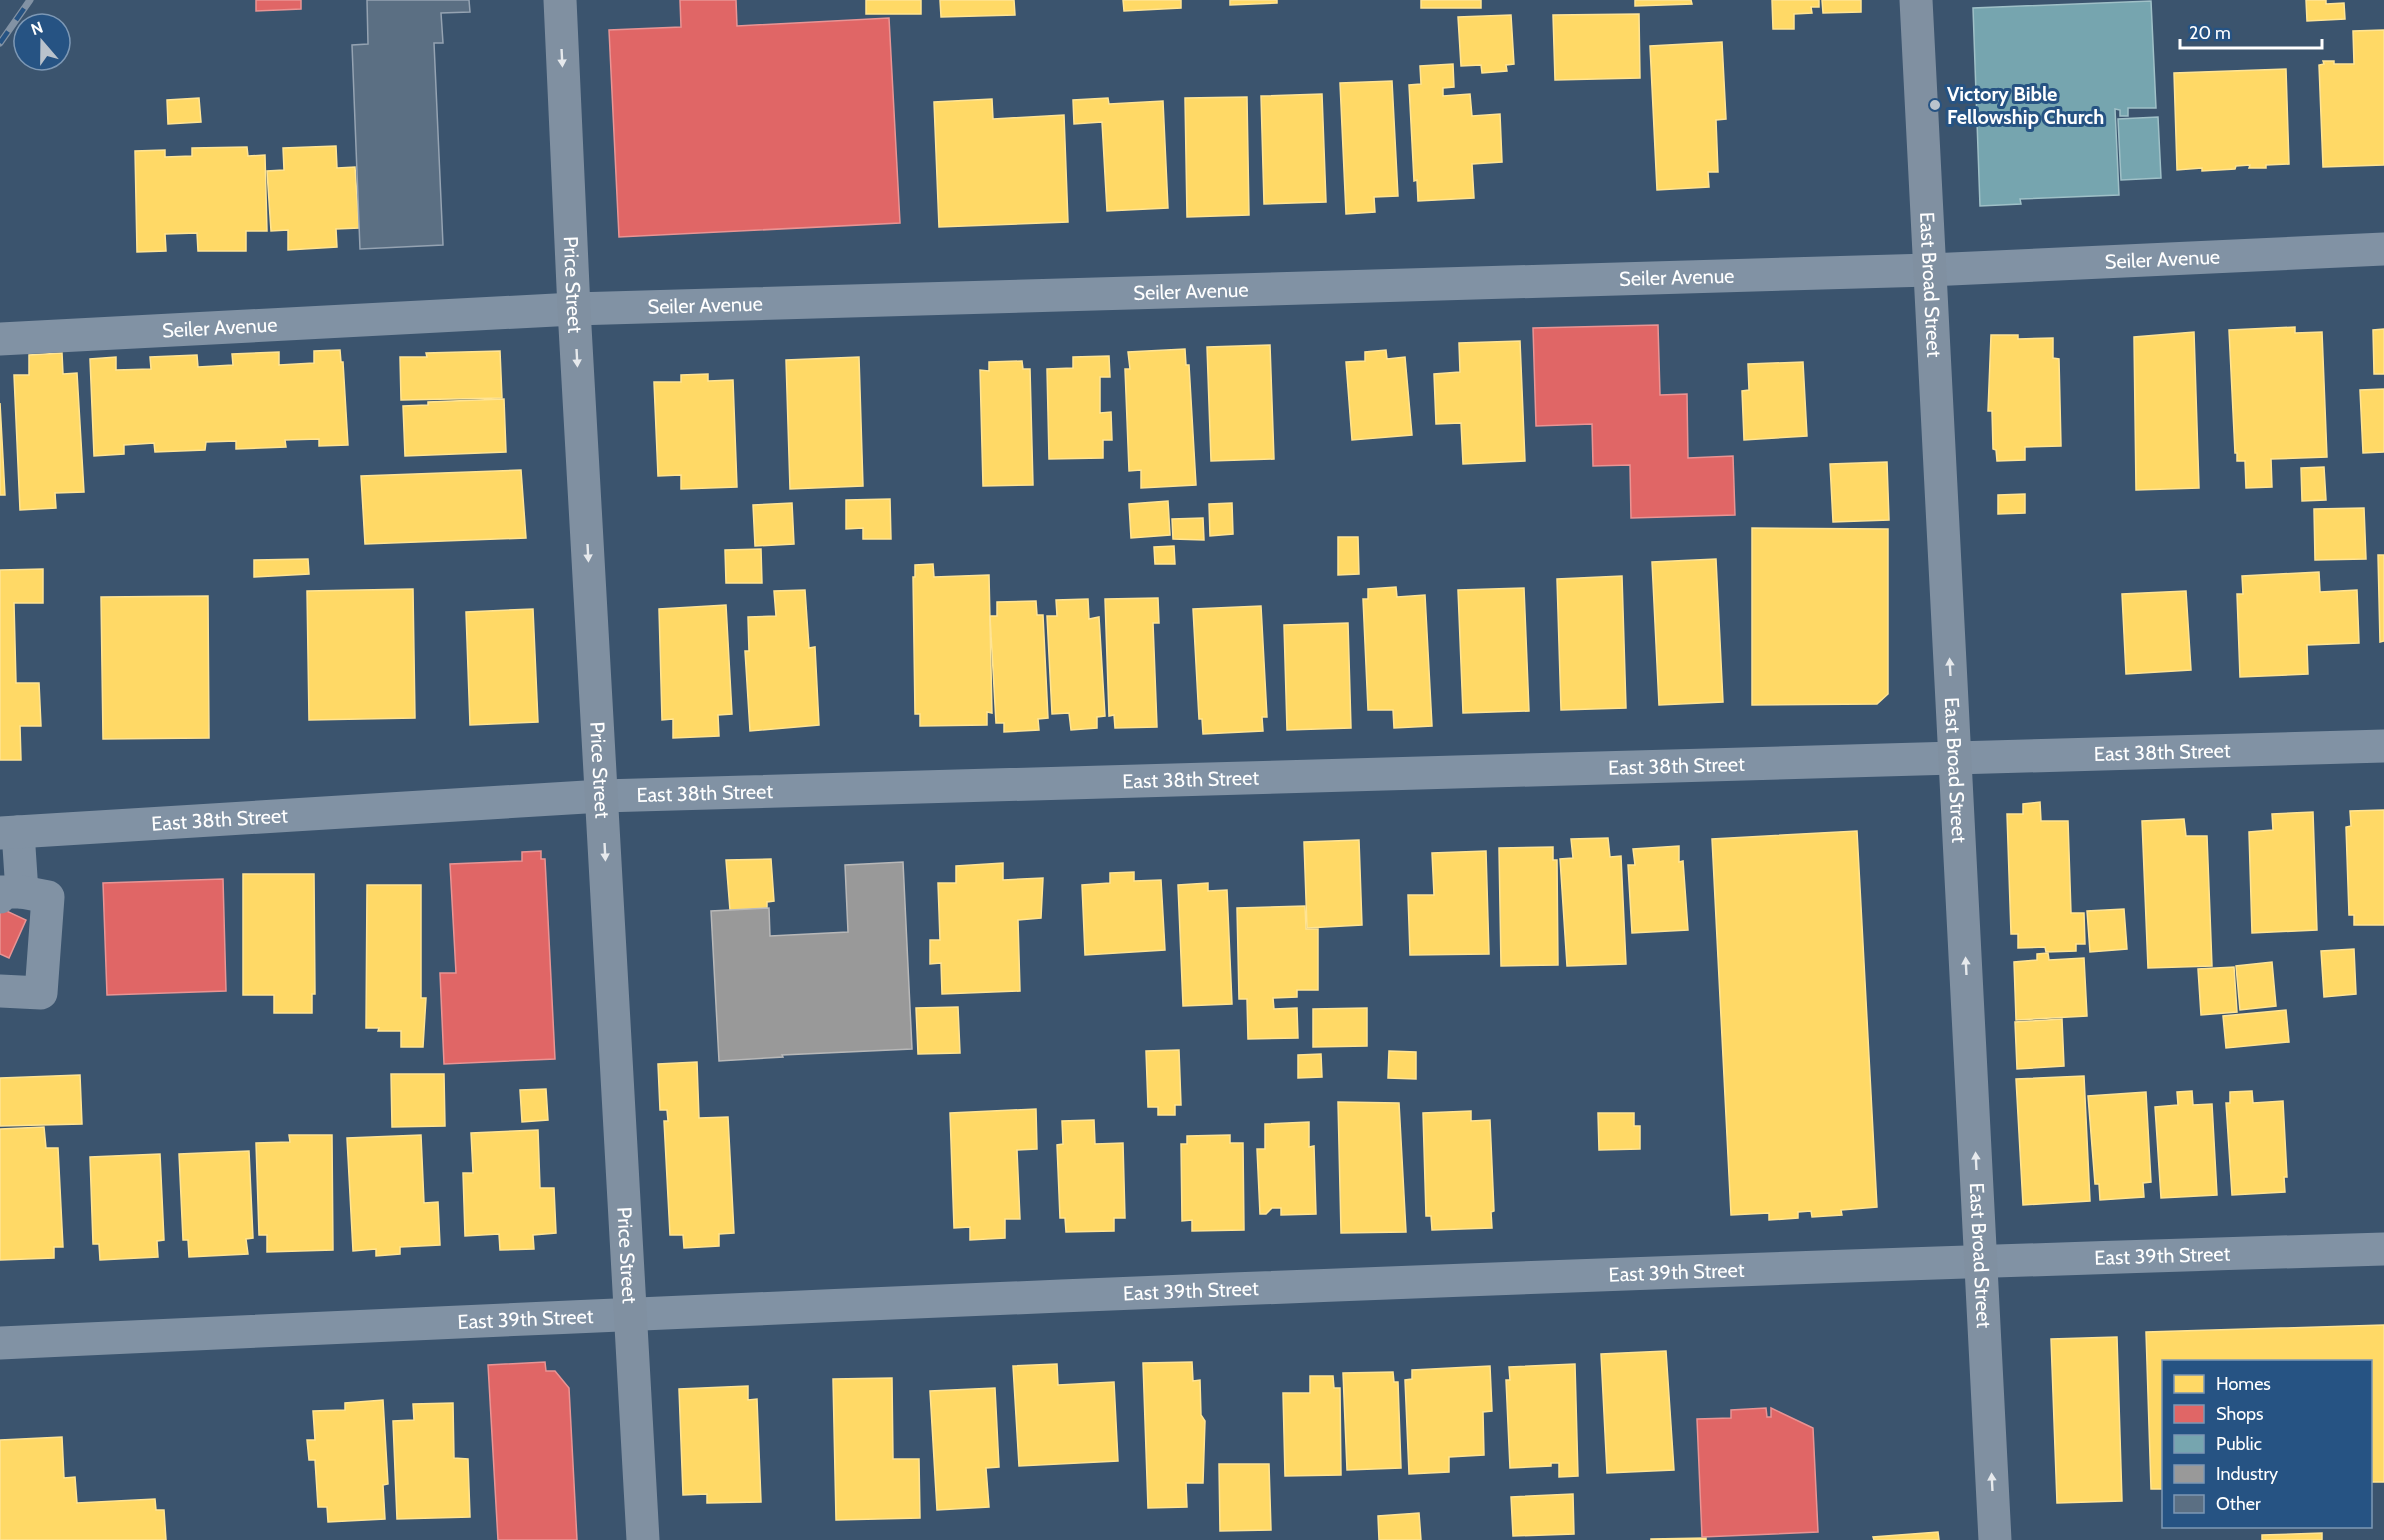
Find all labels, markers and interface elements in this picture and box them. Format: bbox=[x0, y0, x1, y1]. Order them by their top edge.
north arrow bbox=[12, 12, 72, 72]
scale bar bbox=[2180, 12, 2322, 50]
text: N bbox=[28, 18, 46, 39]
text: 20 m bbox=[2189, 22, 2231, 44]
one-way arrow bbox=[558, 49, 567, 68]
place label: Victory Bible Fellowship Church bbox=[1947, 82, 2104, 129]
marker: Victory Bible Fellowship Church bbox=[1928, 98, 1942, 112]
street label: East Broad Street bbox=[1915, 211, 1946, 358]
street label: Price Street bbox=[559, 236, 587, 334]
street label: Seiler Avenue bbox=[2104, 245, 2221, 274]
street label: Seiler Avenue bbox=[1619, 264, 1735, 291]
street label: Seiler Avenue bbox=[1133, 278, 1249, 305]
street label: Seiler Avenue bbox=[647, 292, 763, 319]
street label: Seiler Avenue bbox=[161, 313, 278, 343]
one-way arrow bbox=[572, 349, 581, 368]
one-way arrow bbox=[584, 543, 593, 562]
one-way arrow bbox=[1946, 657, 1955, 676]
street label: East Broad Street bbox=[1940, 697, 1971, 844]
street label: Price Street bbox=[585, 721, 615, 819]
street label: East 38th Street bbox=[2094, 738, 2231, 766]
street label: East 38th Street bbox=[1608, 752, 1745, 780]
street label: East 38th Street bbox=[1122, 766, 1260, 793]
street label: East 38th Street bbox=[636, 779, 774, 807]
street label: East 38th Street bbox=[151, 803, 289, 836]
one-way arrow bbox=[601, 843, 610, 862]
one-way arrow bbox=[1961, 957, 1970, 976]
one-way arrow bbox=[1971, 1151, 1980, 1170]
street label: East Broad Street bbox=[1965, 1182, 1996, 1329]
street label: Price Street bbox=[612, 1206, 642, 1305]
street label: East 39th Street bbox=[2094, 1242, 2231, 1270]
street label: East 39th Street bbox=[1608, 1258, 1745, 1287]
street label: East 39th Street bbox=[1122, 1276, 1260, 1306]
street label: East 39th Street bbox=[457, 1304, 594, 1334]
legend bbox=[2162, 1360, 2372, 1528]
text: Homes bbox=[2216, 1373, 2271, 1395]
text: Shops bbox=[2216, 1403, 2264, 1425]
text: Public bbox=[2216, 1433, 2262, 1455]
text: Industry bbox=[2216, 1463, 2278, 1485]
one-way arrow bbox=[1988, 1472, 1997, 1491]
text: Other bbox=[2216, 1493, 2261, 1515]

